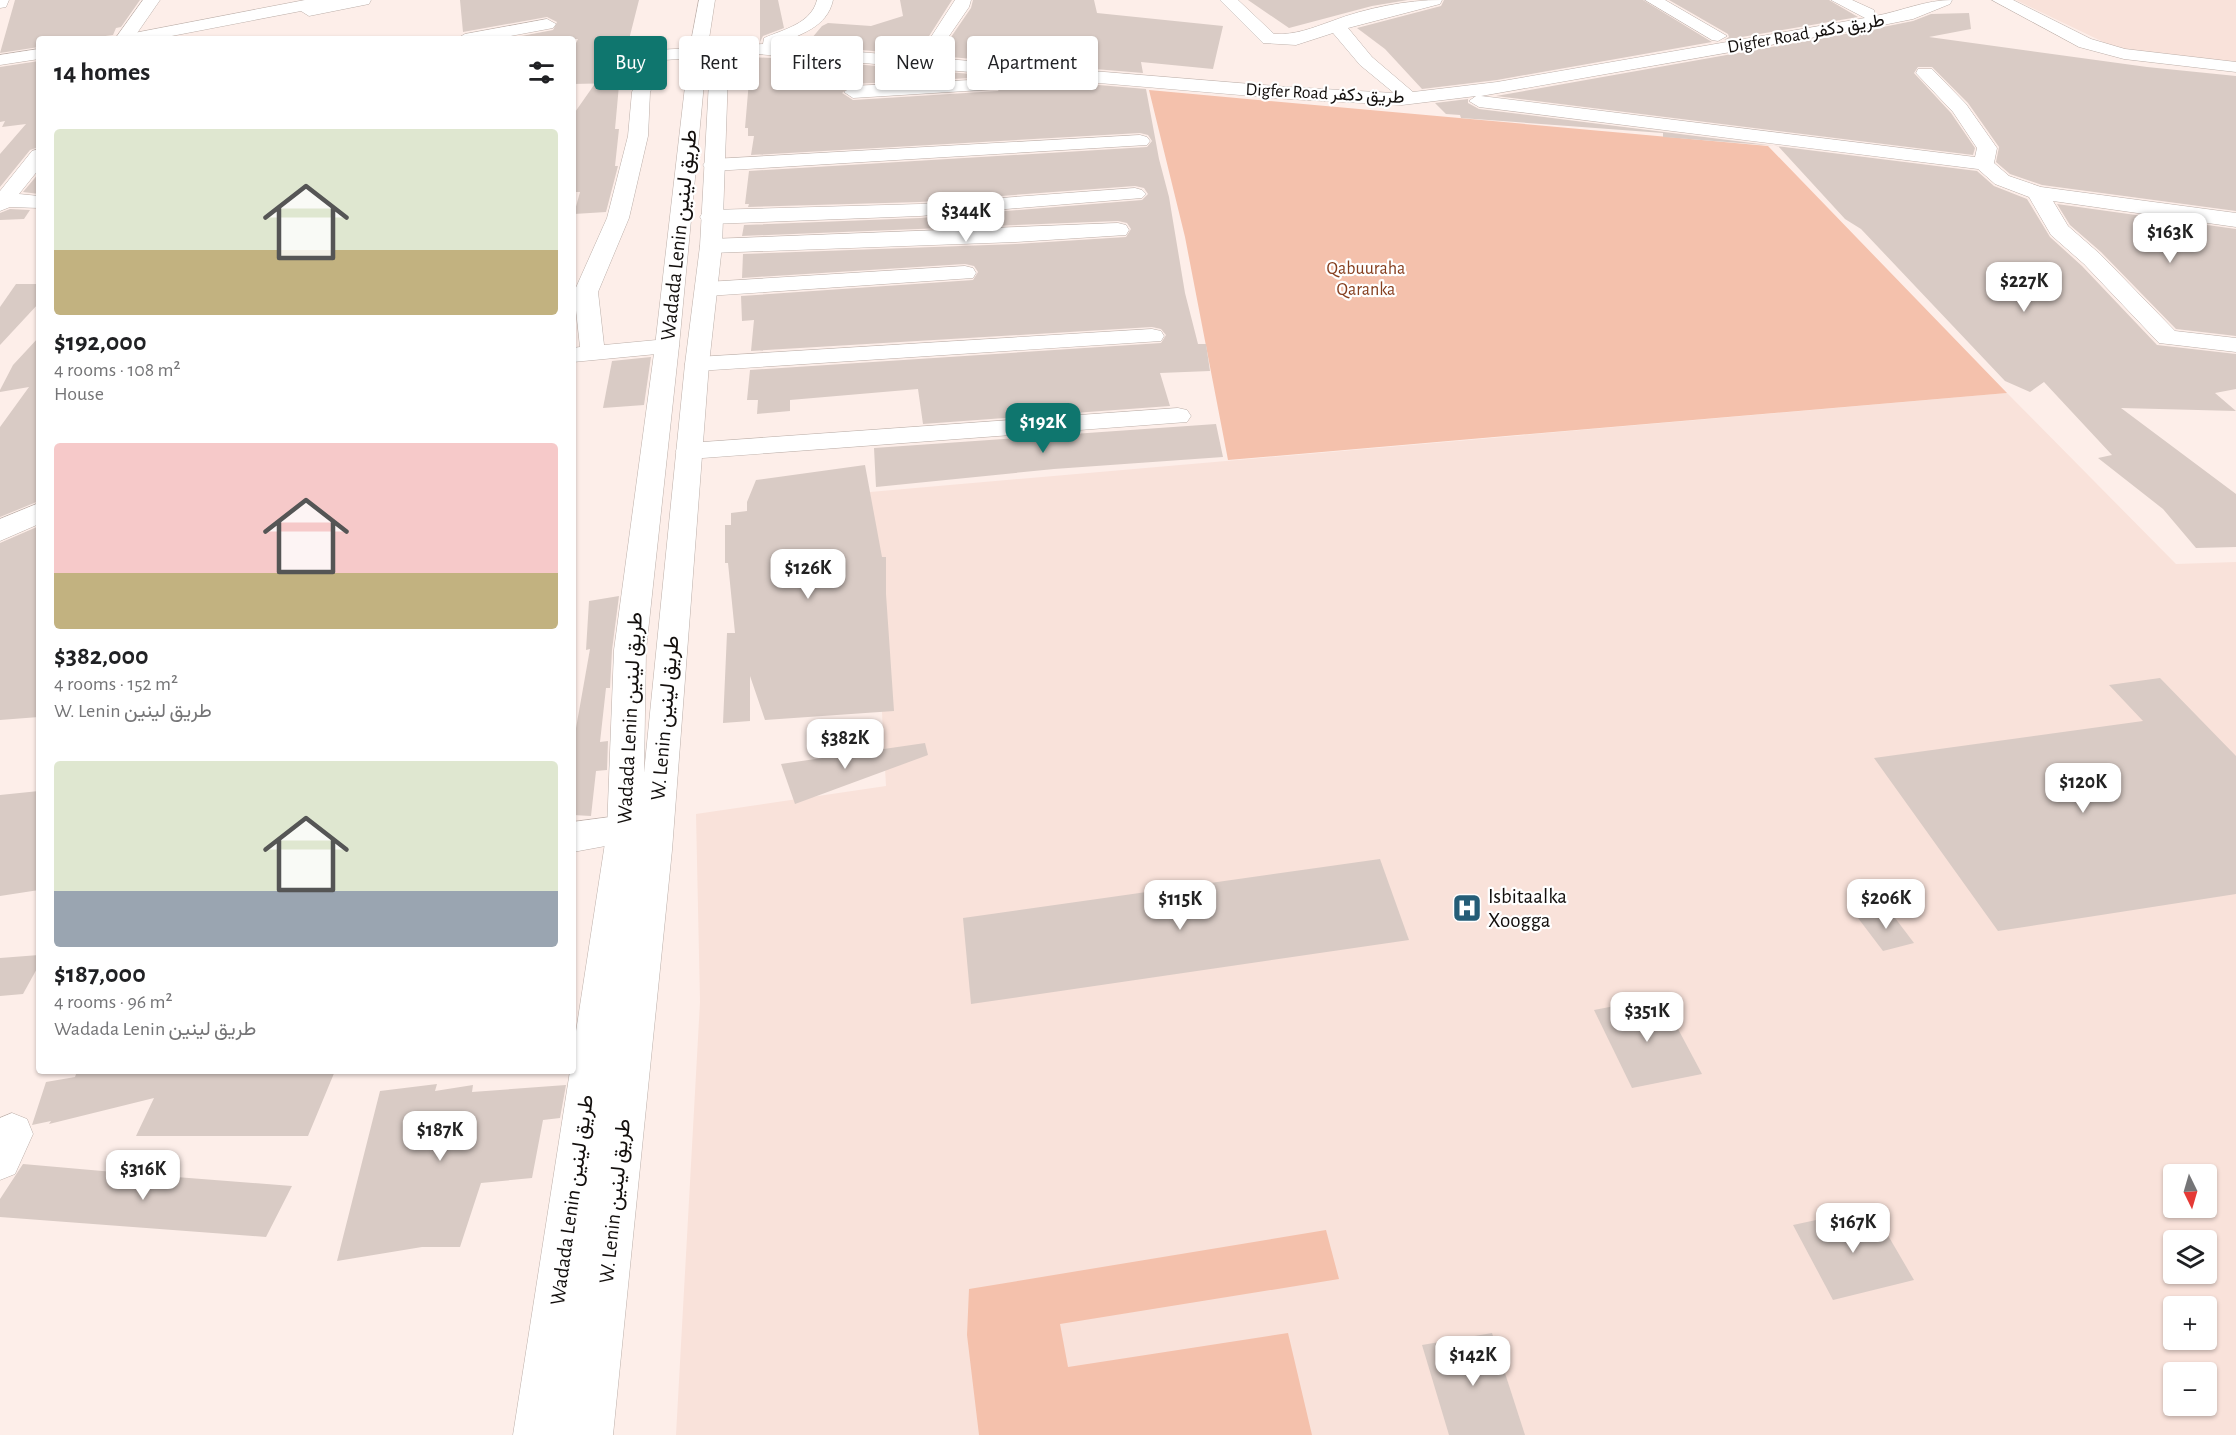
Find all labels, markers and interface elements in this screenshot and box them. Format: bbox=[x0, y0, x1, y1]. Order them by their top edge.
street label: Digfer Road طريق دكفر bbox=[1726, 11, 1886, 58]
chip: Buy bbox=[594, 36, 667, 90]
chip: Rent bbox=[679, 36, 759, 90]
chip: Filters bbox=[771, 36, 863, 90]
chip: New bbox=[875, 36, 955, 90]
chip: Apartment bbox=[967, 36, 1098, 90]
icon: filters bbox=[525, 56, 558, 89]
text: 14 homes bbox=[54, 59, 150, 85]
street label: Digfer Road طريق دكفر bbox=[1245, 81, 1405, 108]
street label: Wadada Lenin طريق لينين bbox=[657, 128, 703, 342]
icon: home bbox=[252, 168, 360, 276]
pin: $344K bbox=[924, 192, 1008, 243]
text: $344K bbox=[941, 201, 991, 221]
pin: $163K bbox=[2128, 213, 2212, 264]
text: $163K bbox=[2147, 222, 2193, 242]
park label: Qabuuraha Qaranka bbox=[1327, 260, 1405, 299]
pin: $227K bbox=[1982, 262, 2066, 313]
text: $227K bbox=[2000, 271, 2048, 291]
text: $192,000 bbox=[54, 329, 146, 355]
text: 4 rooms · 108 m² bbox=[54, 360, 181, 380]
text: House bbox=[54, 384, 104, 404]
pin: $192K bbox=[1001, 403, 1085, 454]
text: $192K bbox=[1020, 412, 1066, 432]
icon: home bbox=[252, 482, 360, 590]
pin: $126K bbox=[766, 549, 850, 600]
text: $126K bbox=[785, 558, 831, 578]
street label: Wadada Lenin طريق لينين bbox=[614, 611, 648, 825]
street label: W. Lenin طريق لينين bbox=[647, 635, 685, 802]
text: $382,000 bbox=[54, 643, 149, 669]
text: 4 rooms · 152 m² bbox=[54, 674, 178, 694]
text: W. Lenin طريق لينين bbox=[54, 701, 212, 721]
pin: $382K bbox=[803, 719, 887, 770]
text: $382K bbox=[821, 728, 869, 748]
pin: $120K bbox=[2041, 763, 2125, 814]
text: $120K bbox=[2059, 772, 2107, 792]
icon: home bbox=[252, 800, 360, 908]
pin: $206K bbox=[1844, 879, 1928, 930]
pin: $115K bbox=[1138, 880, 1222, 931]
place label: Isbitaalka Xoogga bbox=[1488, 886, 1567, 931]
text: $206K bbox=[1861, 888, 1911, 908]
text: $115K bbox=[1158, 889, 1202, 909]
hospital icon: Isbitaalka Xoogga bbox=[1451, 892, 1483, 924]
text: $187,000 bbox=[54, 961, 146, 987]
text: 4 rooms · 96 m² bbox=[54, 992, 172, 1012]
pin: $351K bbox=[1605, 992, 1689, 1043]
text: $351K bbox=[1624, 1001, 1670, 1021]
text: Wadada Lenin طريق لينين bbox=[54, 1019, 256, 1039]
street label: Wadada Lenin طريق لينين bbox=[547, 1093, 599, 1307]
pin: $187K bbox=[398, 1111, 482, 1162]
street label: W. Lenin طريق لينين bbox=[596, 1118, 636, 1285]
text: $187K bbox=[417, 1120, 463, 1140]
pin: $316K bbox=[101, 1150, 185, 1201]
text: $316K bbox=[120, 1159, 166, 1179]
north arrow bbox=[2163, 1164, 2217, 1218]
map controls bbox=[2163, 1164, 2217, 1416]
pin: $167K bbox=[1811, 1203, 1895, 1254]
text: $167K bbox=[1830, 1212, 1876, 1232]
button: layers bbox=[2163, 1230, 2217, 1284]
button: + bbox=[2163, 1296, 2217, 1350]
pin: $142K bbox=[1431, 1336, 1515, 1387]
text: $142K bbox=[1449, 1345, 1497, 1365]
button: − bbox=[2163, 1362, 2217, 1416]

